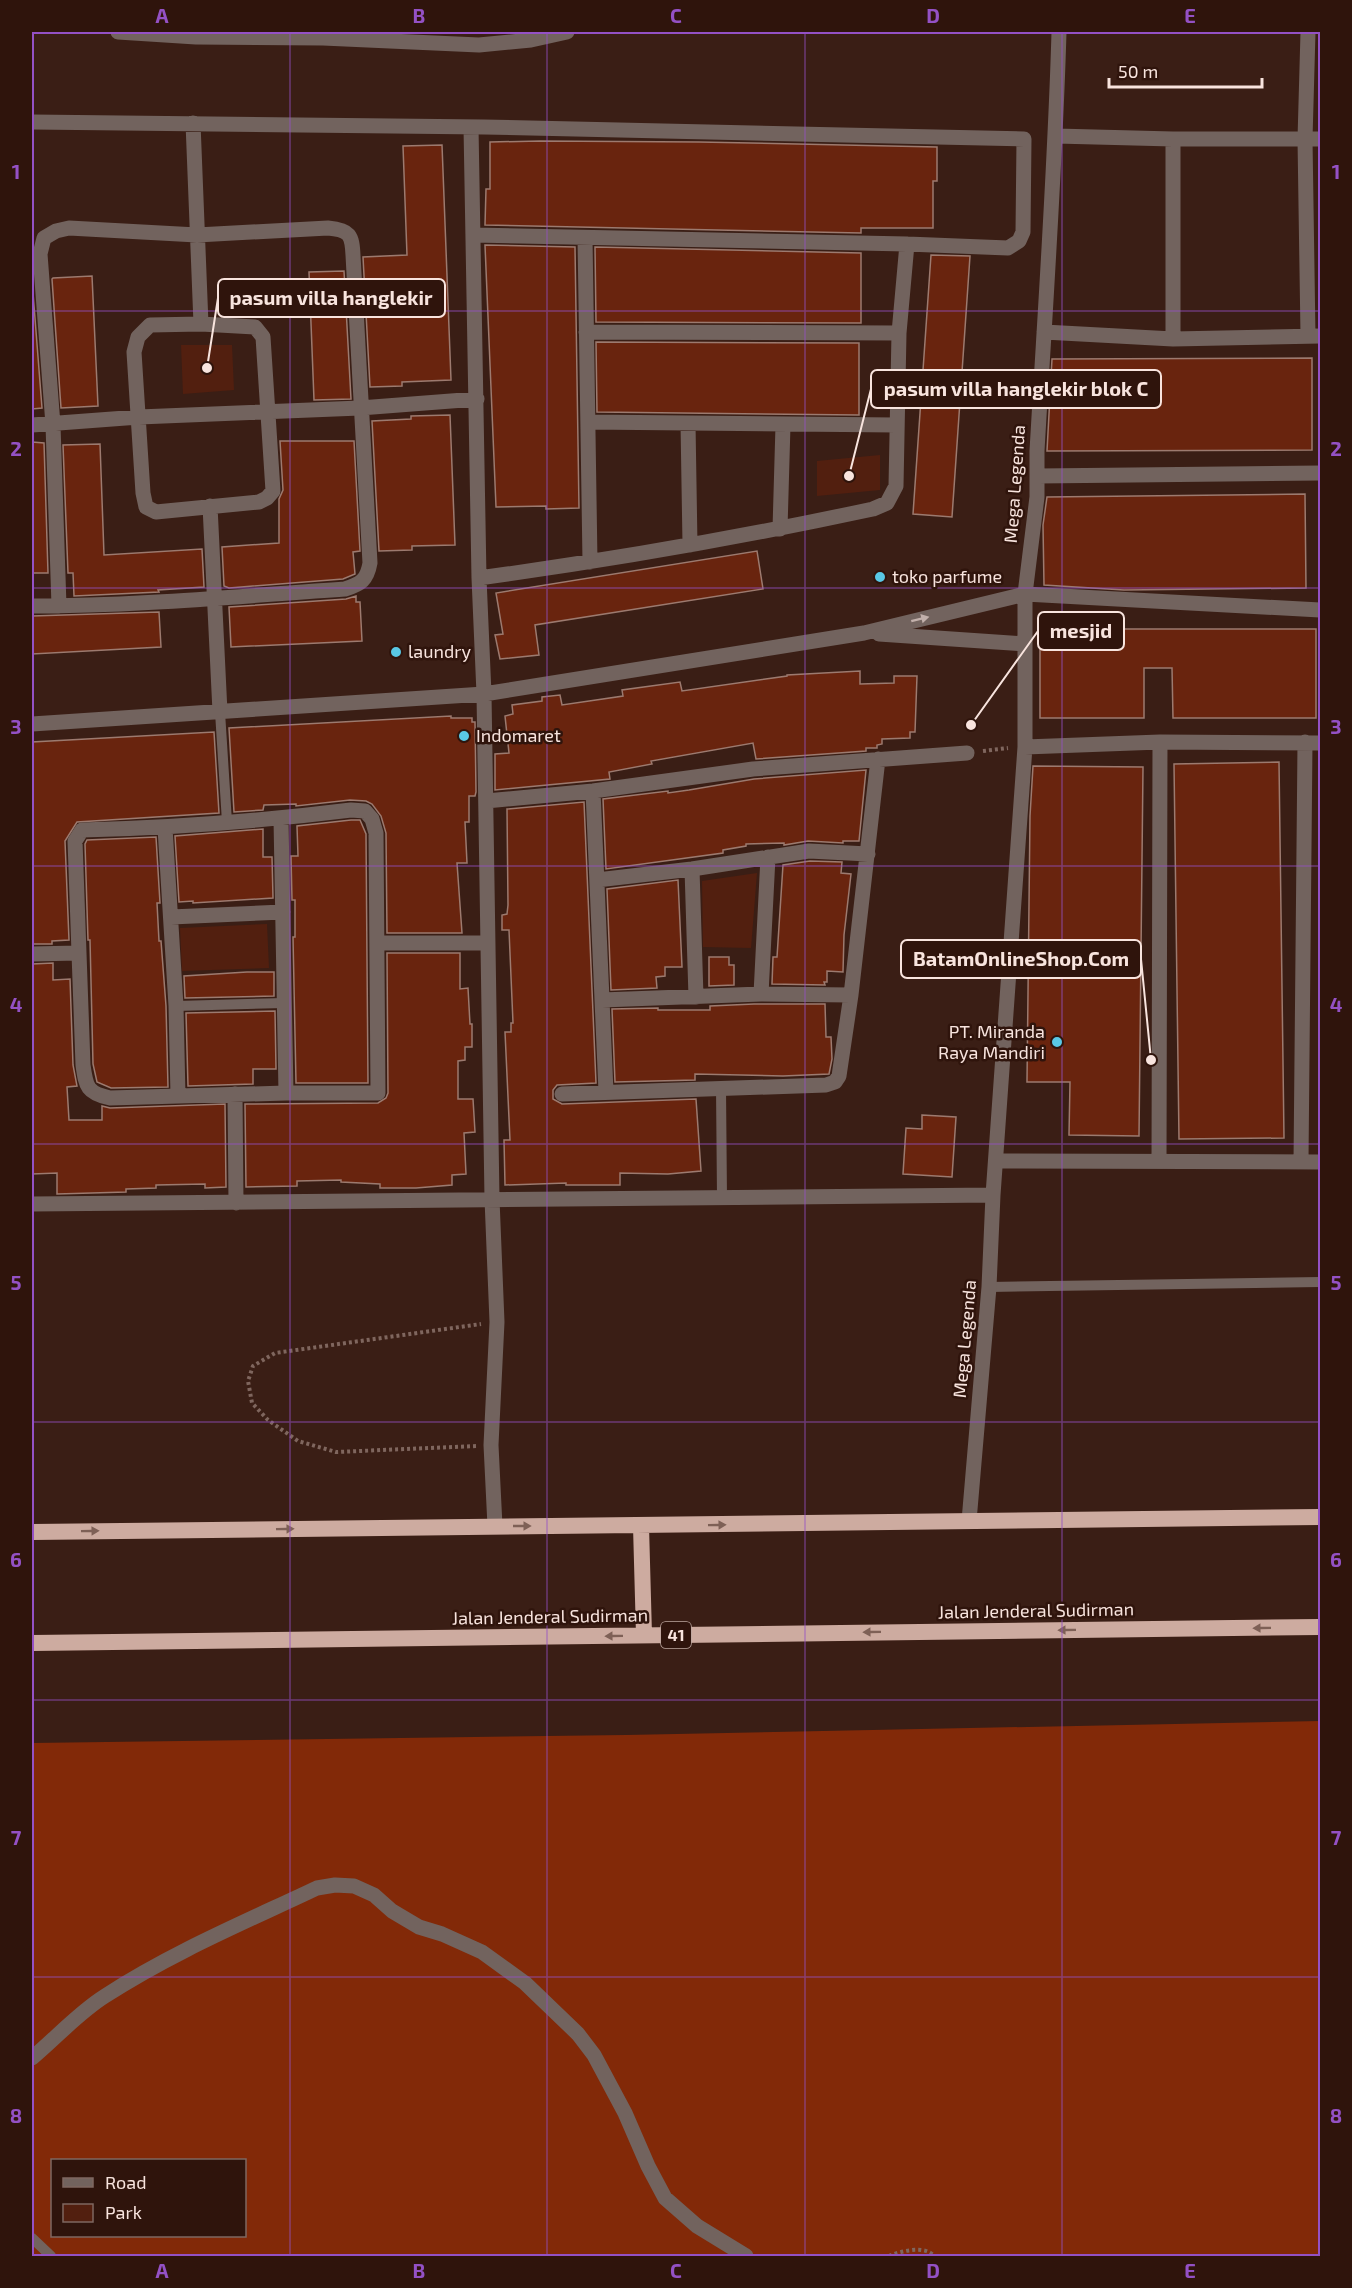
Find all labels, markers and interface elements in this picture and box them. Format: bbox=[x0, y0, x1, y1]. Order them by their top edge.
text: A bbox=[155, 3, 169, 27]
text: B bbox=[413, 3, 425, 27]
text: C bbox=[670, 3, 682, 27]
text: D bbox=[926, 3, 940, 27]
text: E bbox=[1184, 3, 1196, 27]
scale bar bbox=[1109, 51, 1262, 89]
text: 50 m bbox=[1118, 60, 1158, 82]
text: 1 bbox=[12, 159, 20, 183]
text: 1 bbox=[1332, 159, 1340, 183]
callout: pasum villa hanglekir bbox=[218, 279, 445, 317]
text: pasum villa hanglekir bbox=[229, 285, 433, 309]
callout: pasum villa hanglekir blok C bbox=[871, 370, 1161, 408]
text: pasum villa hanglekir blok C bbox=[884, 376, 1148, 400]
street label: Mega Legenda bbox=[999, 424, 1029, 544]
text: 2 bbox=[10, 436, 22, 460]
text: 2 bbox=[1330, 436, 1342, 460]
place label: toko parfume bbox=[892, 565, 1002, 587]
marker: toko parfume bbox=[873, 570, 887, 584]
callout: mesjid bbox=[1038, 612, 1124, 650]
one-way arrow bbox=[911, 614, 930, 624]
text: mesjid bbox=[1050, 618, 1112, 642]
place label: laundry bbox=[408, 640, 471, 662]
marker: laundry bbox=[389, 645, 403, 659]
text: 3 bbox=[10, 714, 22, 738]
text: 3 bbox=[1330, 714, 1342, 738]
place label: Indomaret bbox=[476, 724, 561, 746]
marker: Indomaret bbox=[457, 729, 471, 743]
callout: BatamOnlineShop.Com bbox=[901, 940, 1141, 978]
text: BatamOnlineShop.Com bbox=[913, 946, 1129, 970]
text: 4 bbox=[10, 992, 23, 1016]
text: 4 bbox=[1330, 992, 1343, 1016]
place label: PT. Miranda Raya Mandiri bbox=[938, 1020, 1045, 1063]
marker: PT. Miranda Raya Mandiri bbox=[1050, 1035, 1064, 1049]
text: 5 bbox=[10, 1270, 22, 1294]
text: 5 bbox=[1330, 1270, 1342, 1294]
street label: Mega Legenda bbox=[948, 1279, 980, 1399]
one-way arrow bbox=[707, 1520, 726, 1529]
one-way arrow bbox=[512, 1521, 531, 1531]
one-way arrow bbox=[275, 1524, 294, 1533]
one-way arrow bbox=[80, 1526, 99, 1536]
text: 6 bbox=[10, 1547, 22, 1571]
text: 6 bbox=[1330, 1547, 1342, 1571]
street label: Jalan Jenderal Sudirman bbox=[938, 1597, 1134, 1623]
street label: Jalan Jenderal Sudirman bbox=[452, 1603, 648, 1629]
road number: 41 bbox=[661, 1622, 691, 1648]
one-way arrow bbox=[1253, 1623, 1272, 1632]
one-way arrow bbox=[1058, 1625, 1077, 1635]
one-way arrow bbox=[863, 1628, 882, 1637]
one-way arrow bbox=[605, 1631, 624, 1641]
text: 7 bbox=[11, 1825, 22, 1849]
text: 7 bbox=[1331, 1825, 1342, 1849]
text: 8 bbox=[10, 2103, 22, 2127]
text: 8 bbox=[1330, 2103, 1342, 2127]
legend bbox=[51, 2159, 246, 2237]
text: Road bbox=[105, 2171, 146, 2193]
text: Park bbox=[105, 2201, 142, 2223]
text: A bbox=[155, 2258, 169, 2282]
text: B bbox=[413, 2258, 425, 2282]
text: C bbox=[670, 2258, 682, 2282]
text: D bbox=[926, 2258, 940, 2282]
text: E bbox=[1184, 2258, 1196, 2282]

